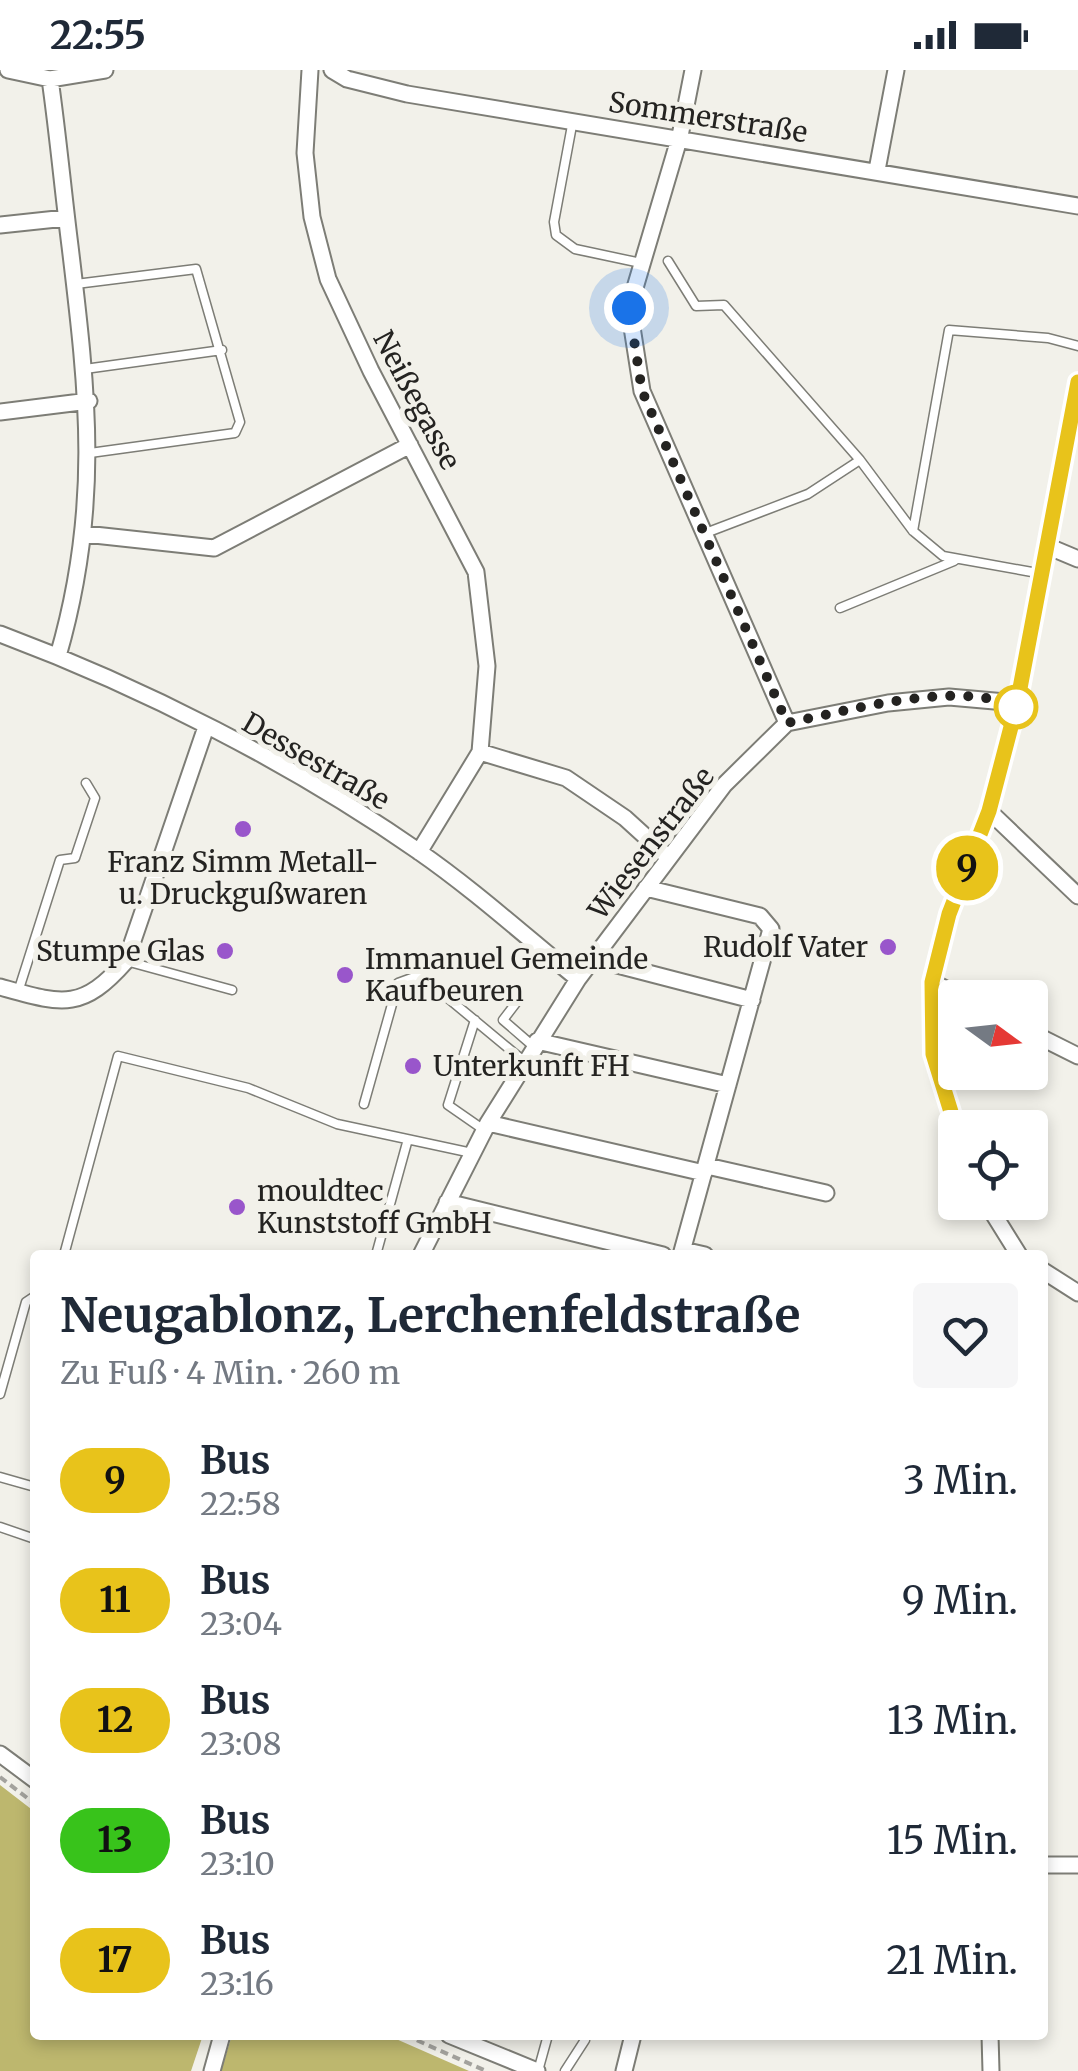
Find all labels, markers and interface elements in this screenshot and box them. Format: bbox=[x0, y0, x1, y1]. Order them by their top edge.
text: 22:55 bbox=[50, 12, 146, 59]
street label: Sommerstraße bbox=[606, 83, 810, 151]
your location bbox=[604, 283, 654, 333]
street label: Neißegasse bbox=[365, 324, 469, 476]
unlabelled marker bbox=[995, 686, 1037, 728]
street label: Dessestraße bbox=[236, 704, 396, 818]
street label: Wiesenstraße bbox=[580, 759, 722, 927]
marker: Franz Simm Metall- u. Druckgußwaren bbox=[232, 818, 254, 840]
line badge: 9 bbox=[934, 836, 1000, 900]
place label: Franz Simm Metall- u. Druckgußwaren bbox=[107, 844, 379, 912]
text: 9 bbox=[956, 846, 978, 890]
place label: Rudolf Vater bbox=[703, 929, 868, 965]
place label: Stumpe Glas bbox=[36, 933, 205, 969]
marker: Rudolf Vater bbox=[877, 936, 899, 958]
marker: Stumpe Glas bbox=[214, 940, 236, 962]
place label: Immanuel Gemeinde Kaufbeuren bbox=[365, 941, 648, 1009]
marker: Immanuel Gemeinde Kaufbeuren bbox=[334, 964, 356, 986]
north arrow bbox=[938, 980, 1048, 1090]
map controls bbox=[938, 980, 1048, 1220]
place label: Unterkunft FH bbox=[433, 1048, 630, 1084]
marker: Unterkunft FH bbox=[402, 1055, 424, 1077]
button: locate bbox=[938, 1110, 1048, 1220]
place label: mouldtec Kunststoff GmbH bbox=[257, 1173, 492, 1241]
marker: mouldtec Kunststoff GmbH bbox=[226, 1196, 248, 1218]
button: heart bbox=[913, 1283, 1018, 1388]
text: Neugablonz, Lerchenfeldstraße bbox=[60, 1285, 800, 1345]
text: Zu Fuß · 4 Min. · 260 m bbox=[60, 1353, 400, 1393]
text: Bus bbox=[200, 1437, 270, 1484]
text: 3 Min. bbox=[903, 1457, 1018, 1504]
text: 9 bbox=[104, 1458, 126, 1502]
text: 22:58 bbox=[200, 1484, 281, 1524]
text: Bus bbox=[200, 1557, 270, 1604]
text: 9 Min. bbox=[902, 1577, 1018, 1624]
text: 11 bbox=[99, 1578, 131, 1622]
text: 23:04 bbox=[200, 1604, 282, 1644]
text: Bus bbox=[200, 1677, 270, 1724]
text: 13 Min. bbox=[887, 1697, 1018, 1744]
text: 12 bbox=[97, 1698, 133, 1742]
text: 23:08 bbox=[200, 1724, 282, 1764]
text: Bus bbox=[200, 1797, 270, 1844]
text: 15 Min. bbox=[887, 1817, 1018, 1864]
text: 13 bbox=[97, 1818, 133, 1862]
text: 23:10 bbox=[200, 1844, 275, 1884]
text: Bus bbox=[200, 1917, 270, 1964]
text: 21 Min. bbox=[886, 1937, 1018, 1984]
text: 17 bbox=[97, 1938, 133, 1982]
text: 23:16 bbox=[200, 1964, 274, 2004]

